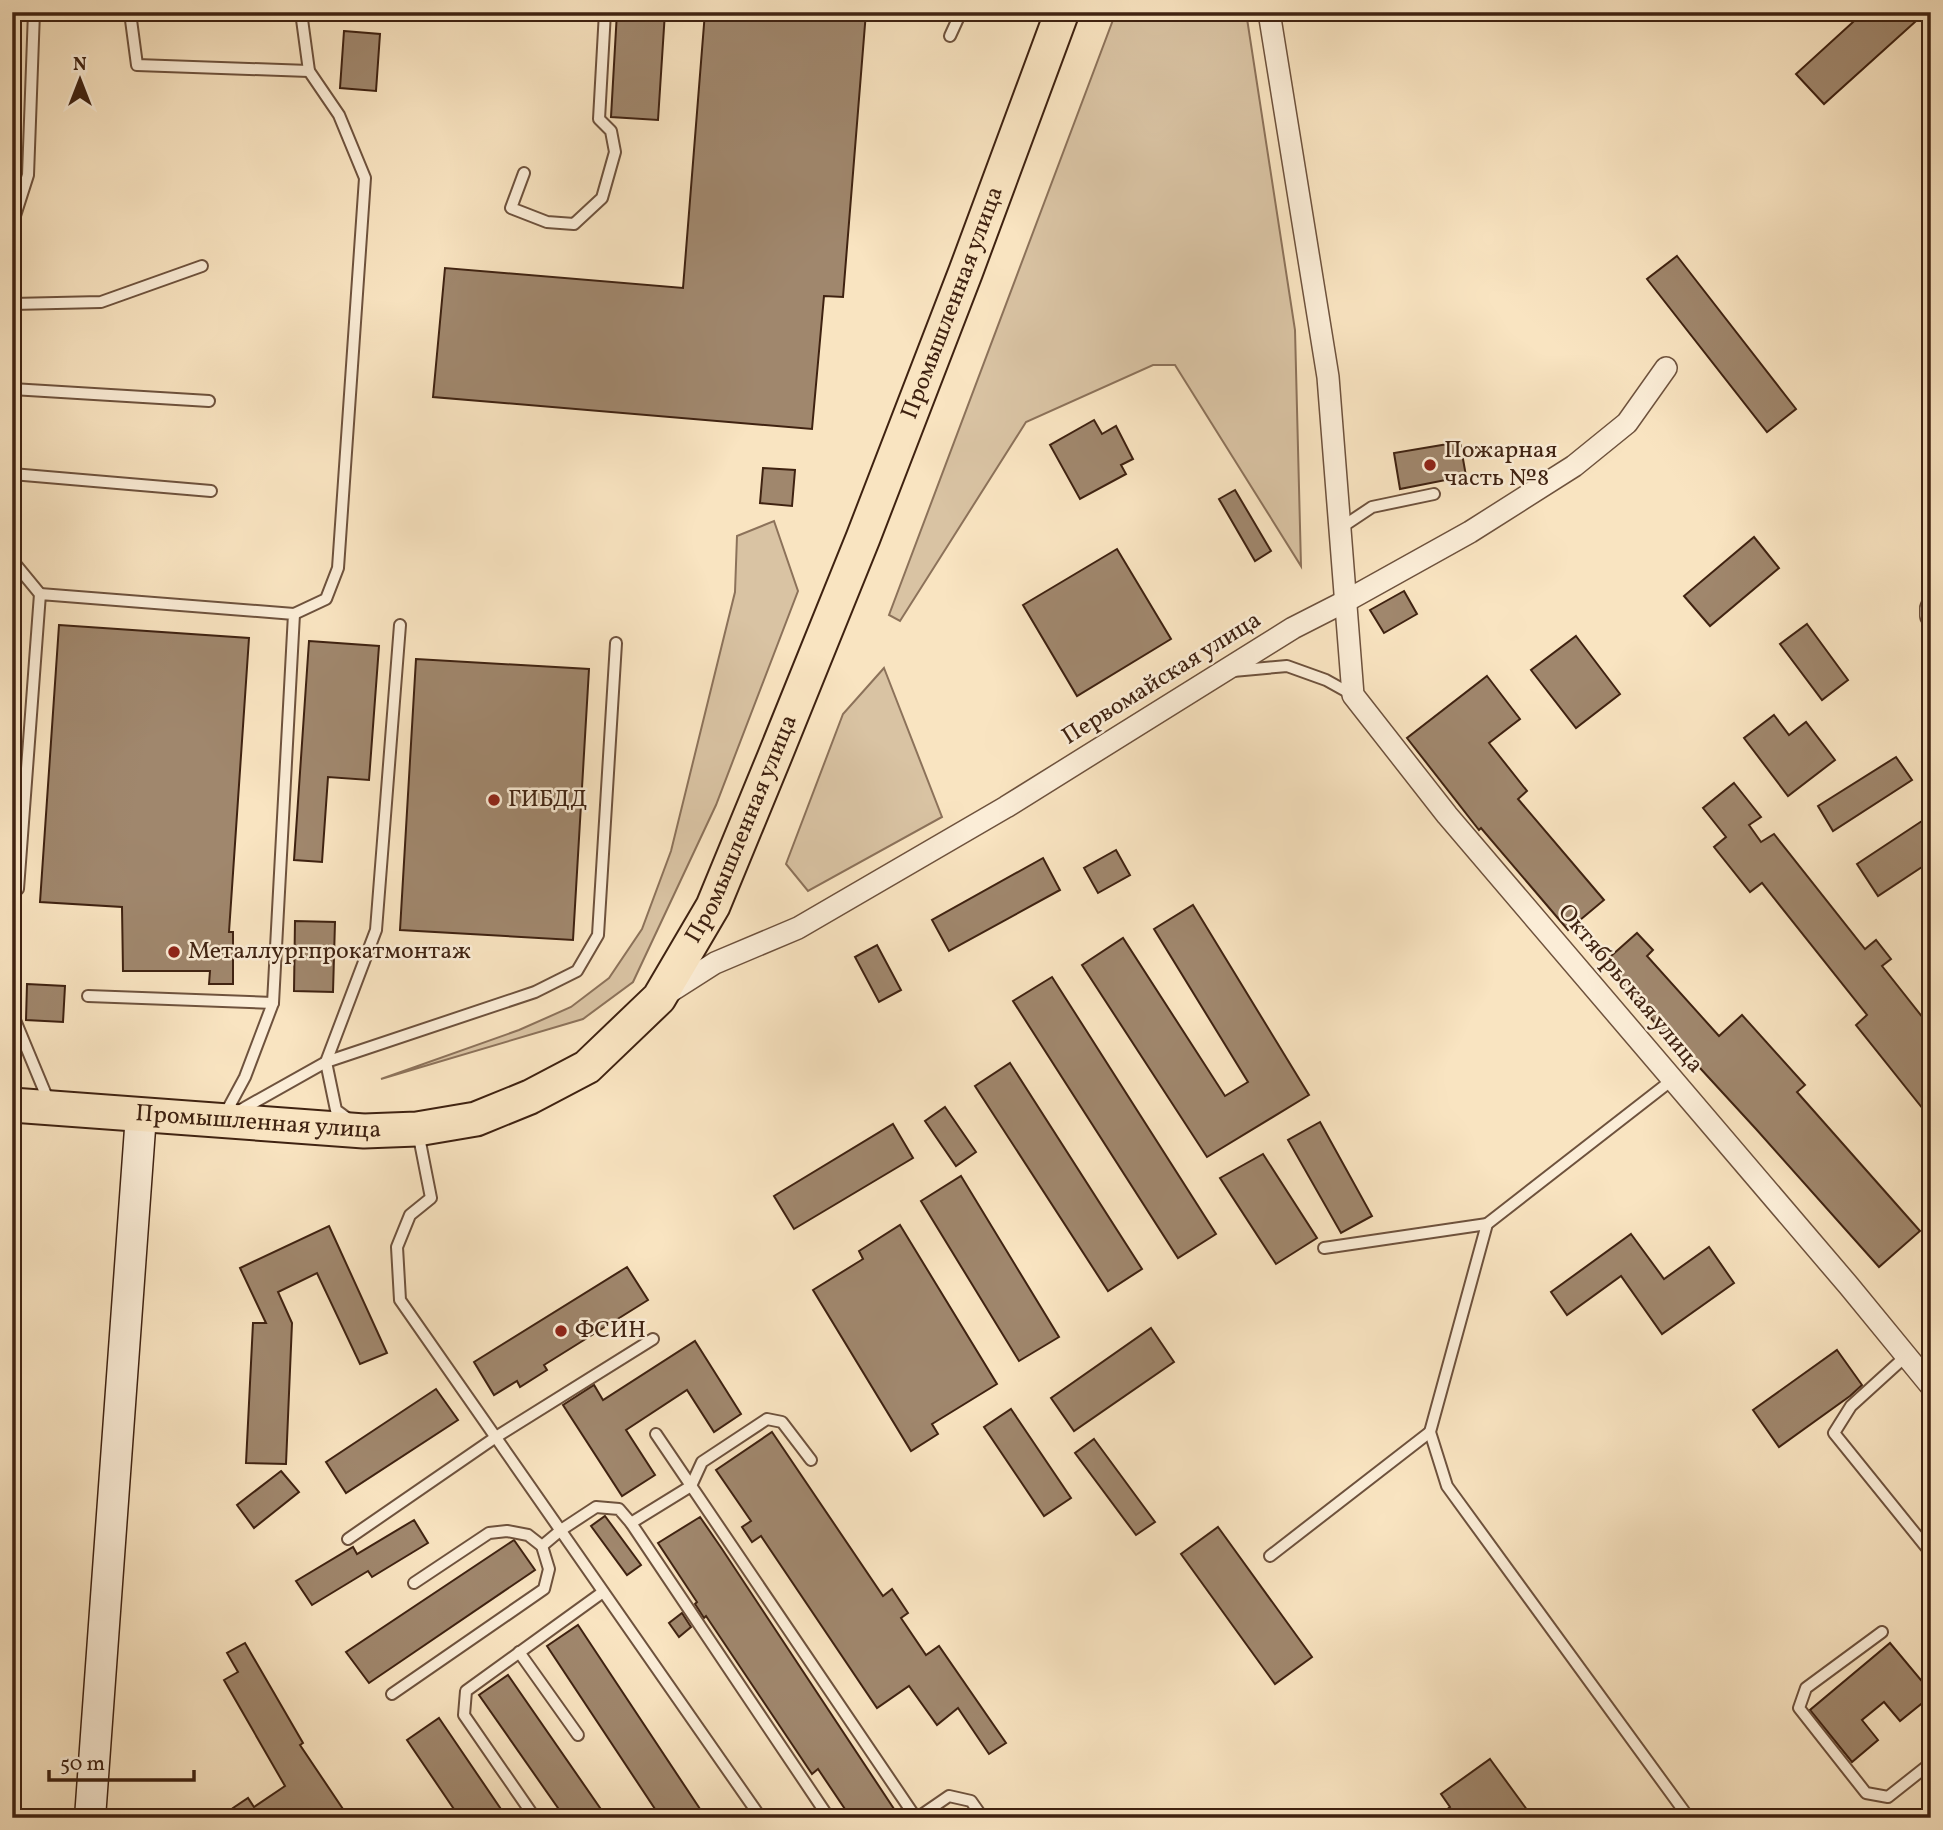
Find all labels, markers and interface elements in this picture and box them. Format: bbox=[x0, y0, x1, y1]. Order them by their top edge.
north arrow bbox=[46, 46, 116, 116]
text: N bbox=[73, 52, 87, 78]
street label: Промышленная улица bbox=[893, 182, 1013, 424]
place label: Пожарная часть №8 bbox=[1444, 434, 1557, 496]
marker: Пожарная часть №8 bbox=[1422, 457, 1438, 473]
street label: Первомайская улица bbox=[1056, 604, 1268, 754]
street label: Промышленная улица bbox=[677, 710, 807, 950]
place label: ГИБДД bbox=[508, 783, 588, 817]
marker: ГИБДД bbox=[486, 792, 502, 808]
street label: Октябрьская улица bbox=[1549, 897, 1711, 1081]
place label: Металлургпрокатмонтаж bbox=[188, 935, 471, 969]
marker: Металлургпрокатмонтаж bbox=[166, 944, 182, 960]
street label: Промышленная улица bbox=[134, 1097, 382, 1148]
place label: ФСИН bbox=[575, 1314, 646, 1348]
marker: ФСИН bbox=[553, 1323, 569, 1339]
scale bar bbox=[49, 1739, 194, 1783]
text: 50 m bbox=[60, 1750, 105, 1779]

